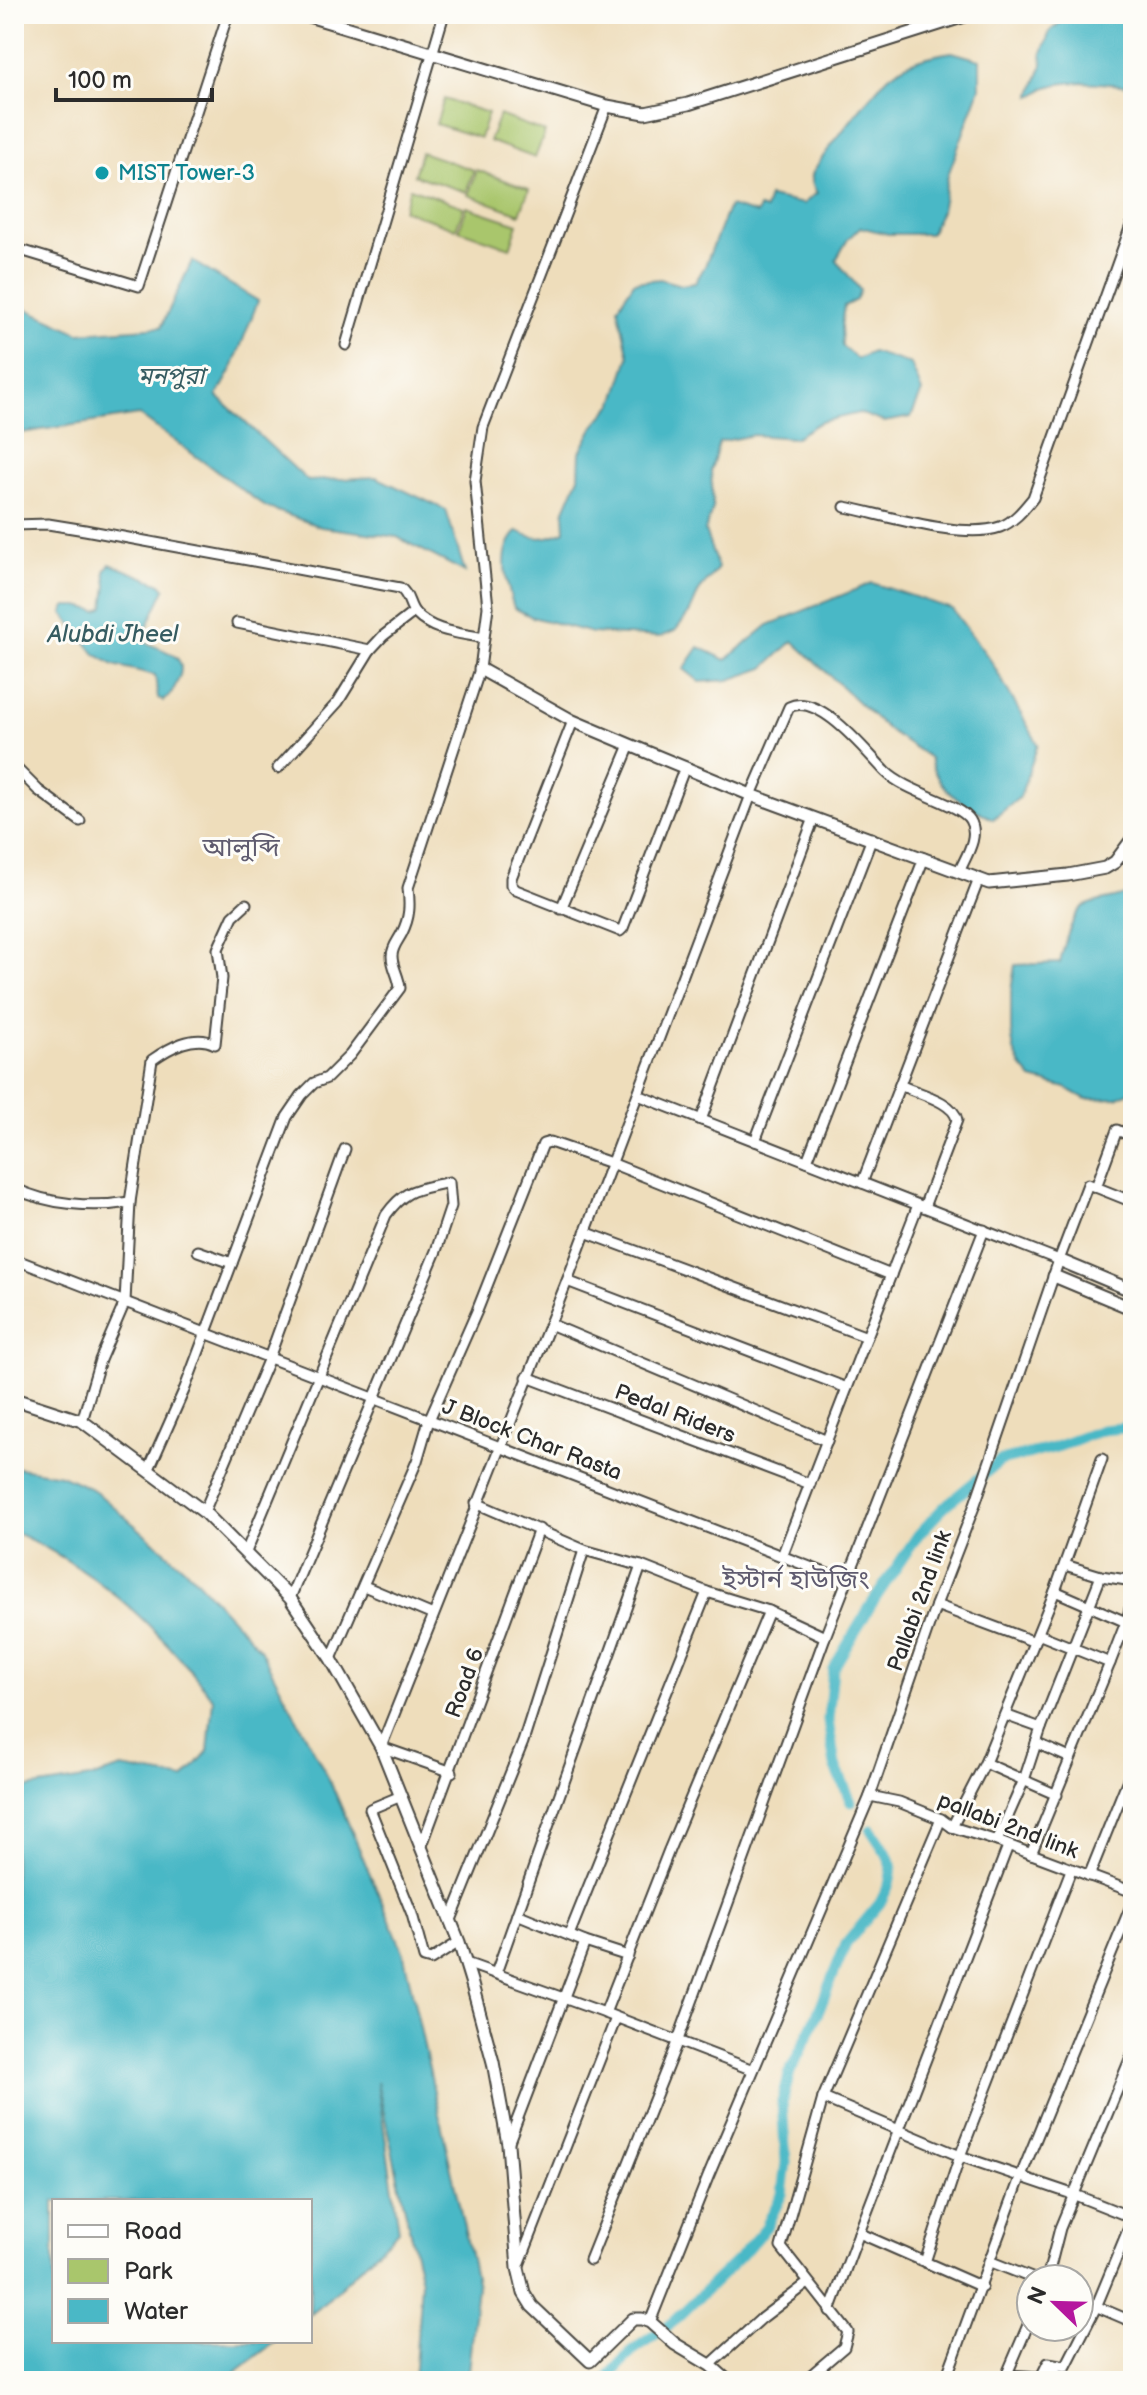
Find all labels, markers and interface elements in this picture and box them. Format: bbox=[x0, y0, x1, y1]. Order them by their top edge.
scale bar bbox=[56, 52, 212, 102]
text: 100 m bbox=[68, 66, 132, 95]
place label: MIST Tower-3 bbox=[118, 160, 255, 187]
marker: MIST Tower-3 bbox=[93, 164, 111, 182]
water label: মনপুরা bbox=[137, 362, 209, 391]
water label: Alubdi Jheel bbox=[47, 620, 180, 649]
district label: আলুব্দি bbox=[201, 833, 280, 864]
street label: Pedal Riders bbox=[611, 1379, 739, 1449]
street label: J Block Char Rasta bbox=[438, 1393, 626, 1487]
street label: Pallabi 2nd link bbox=[882, 1527, 958, 1675]
district label: ইস্টার্ন হাউজিং bbox=[722, 1564, 870, 1596]
street label: Road 6 bbox=[440, 1644, 490, 1722]
street label: pallabi 2nd link bbox=[934, 1787, 1082, 1865]
legend bbox=[52, 2199, 312, 2343]
text: Road bbox=[124, 2217, 182, 2246]
text: Park bbox=[124, 2257, 172, 2286]
north arrow bbox=[1015, 2263, 1095, 2343]
text: N bbox=[1022, 2283, 1054, 2309]
text: Water bbox=[124, 2297, 188, 2326]

